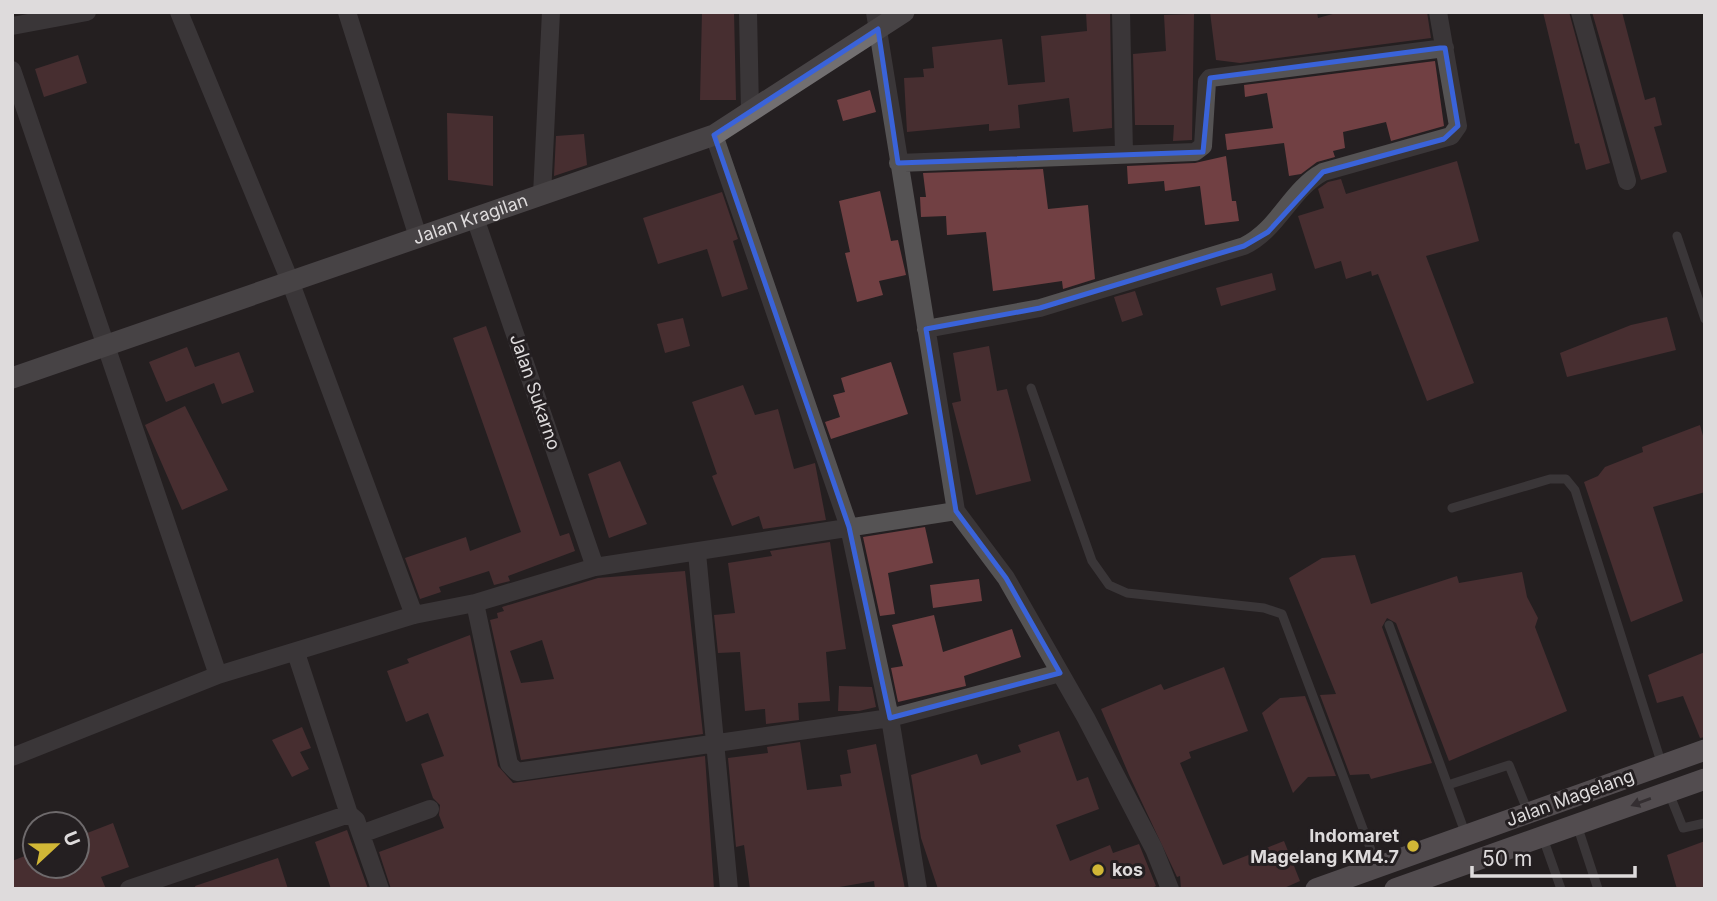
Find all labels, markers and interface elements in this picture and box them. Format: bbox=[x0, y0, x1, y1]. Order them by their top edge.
street label: Jalan Kragilan bbox=[410, 189, 530, 248]
street label: Jalan Sukarno bbox=[506, 331, 565, 453]
street label: Jalan Magelang bbox=[1503, 765, 1637, 830]
one-way arrow bbox=[1630, 797, 1651, 808]
north arrow bbox=[21, 810, 91, 880]
place label: Indomaret Magelang KM4.7 bbox=[1250, 825, 1399, 867]
text: U bbox=[58, 828, 85, 850]
scale bar bbox=[1472, 834, 1635, 878]
marker: Indomaret Magelang KM4.7 bbox=[1405, 838, 1421, 854]
text: 50 m bbox=[1482, 846, 1532, 871]
place label: kos bbox=[1112, 859, 1143, 880]
marker: kos bbox=[1090, 862, 1106, 878]

